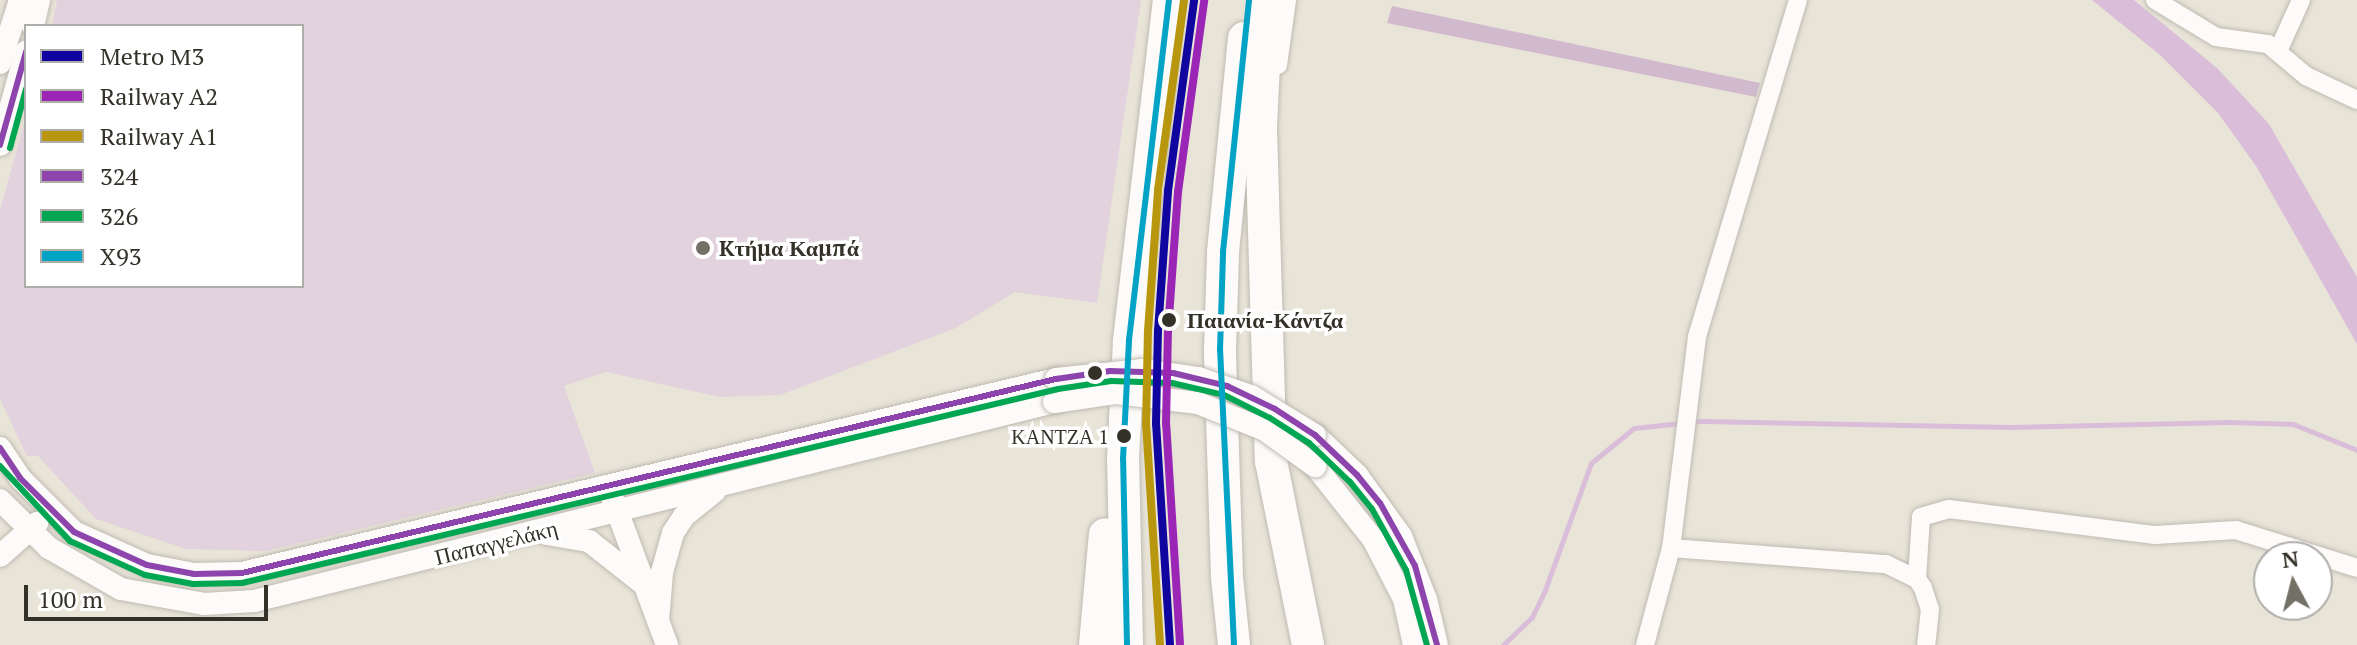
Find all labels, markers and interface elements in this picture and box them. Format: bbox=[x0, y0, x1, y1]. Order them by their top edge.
legend bbox=[24, 24, 304, 288]
text: Metro Μ3 bbox=[100, 40, 204, 72]
text: Railway A2 bbox=[100, 80, 218, 112]
text: Railway A1 bbox=[100, 120, 218, 152]
text: 324 bbox=[100, 160, 138, 192]
text: 326 bbox=[100, 200, 138, 232]
place label: Kτήμα Καμπά bbox=[719, 235, 859, 261]
marker: Kτήμα Καμπά bbox=[694, 239, 712, 257]
text: X93 bbox=[100, 240, 142, 272]
place label: Παιανία-Κάντζα bbox=[1187, 307, 1343, 333]
marker: Παιανία-Κάντζα bbox=[1158, 309, 1180, 331]
unlabelled marker bbox=[1087, 365, 1103, 381]
place label: ΚΑΝΤΖΑ 1 bbox=[1011, 424, 1109, 448]
marker: ΚΑΝΤΖΑ 1 bbox=[1116, 428, 1132, 444]
street label: Παπαγγελάκη bbox=[432, 514, 560, 570]
north arrow bbox=[2253, 541, 2333, 621]
text: N bbox=[2280, 543, 2300, 574]
scale bar bbox=[28, 569, 272, 619]
text: 100 m bbox=[38, 583, 103, 615]

